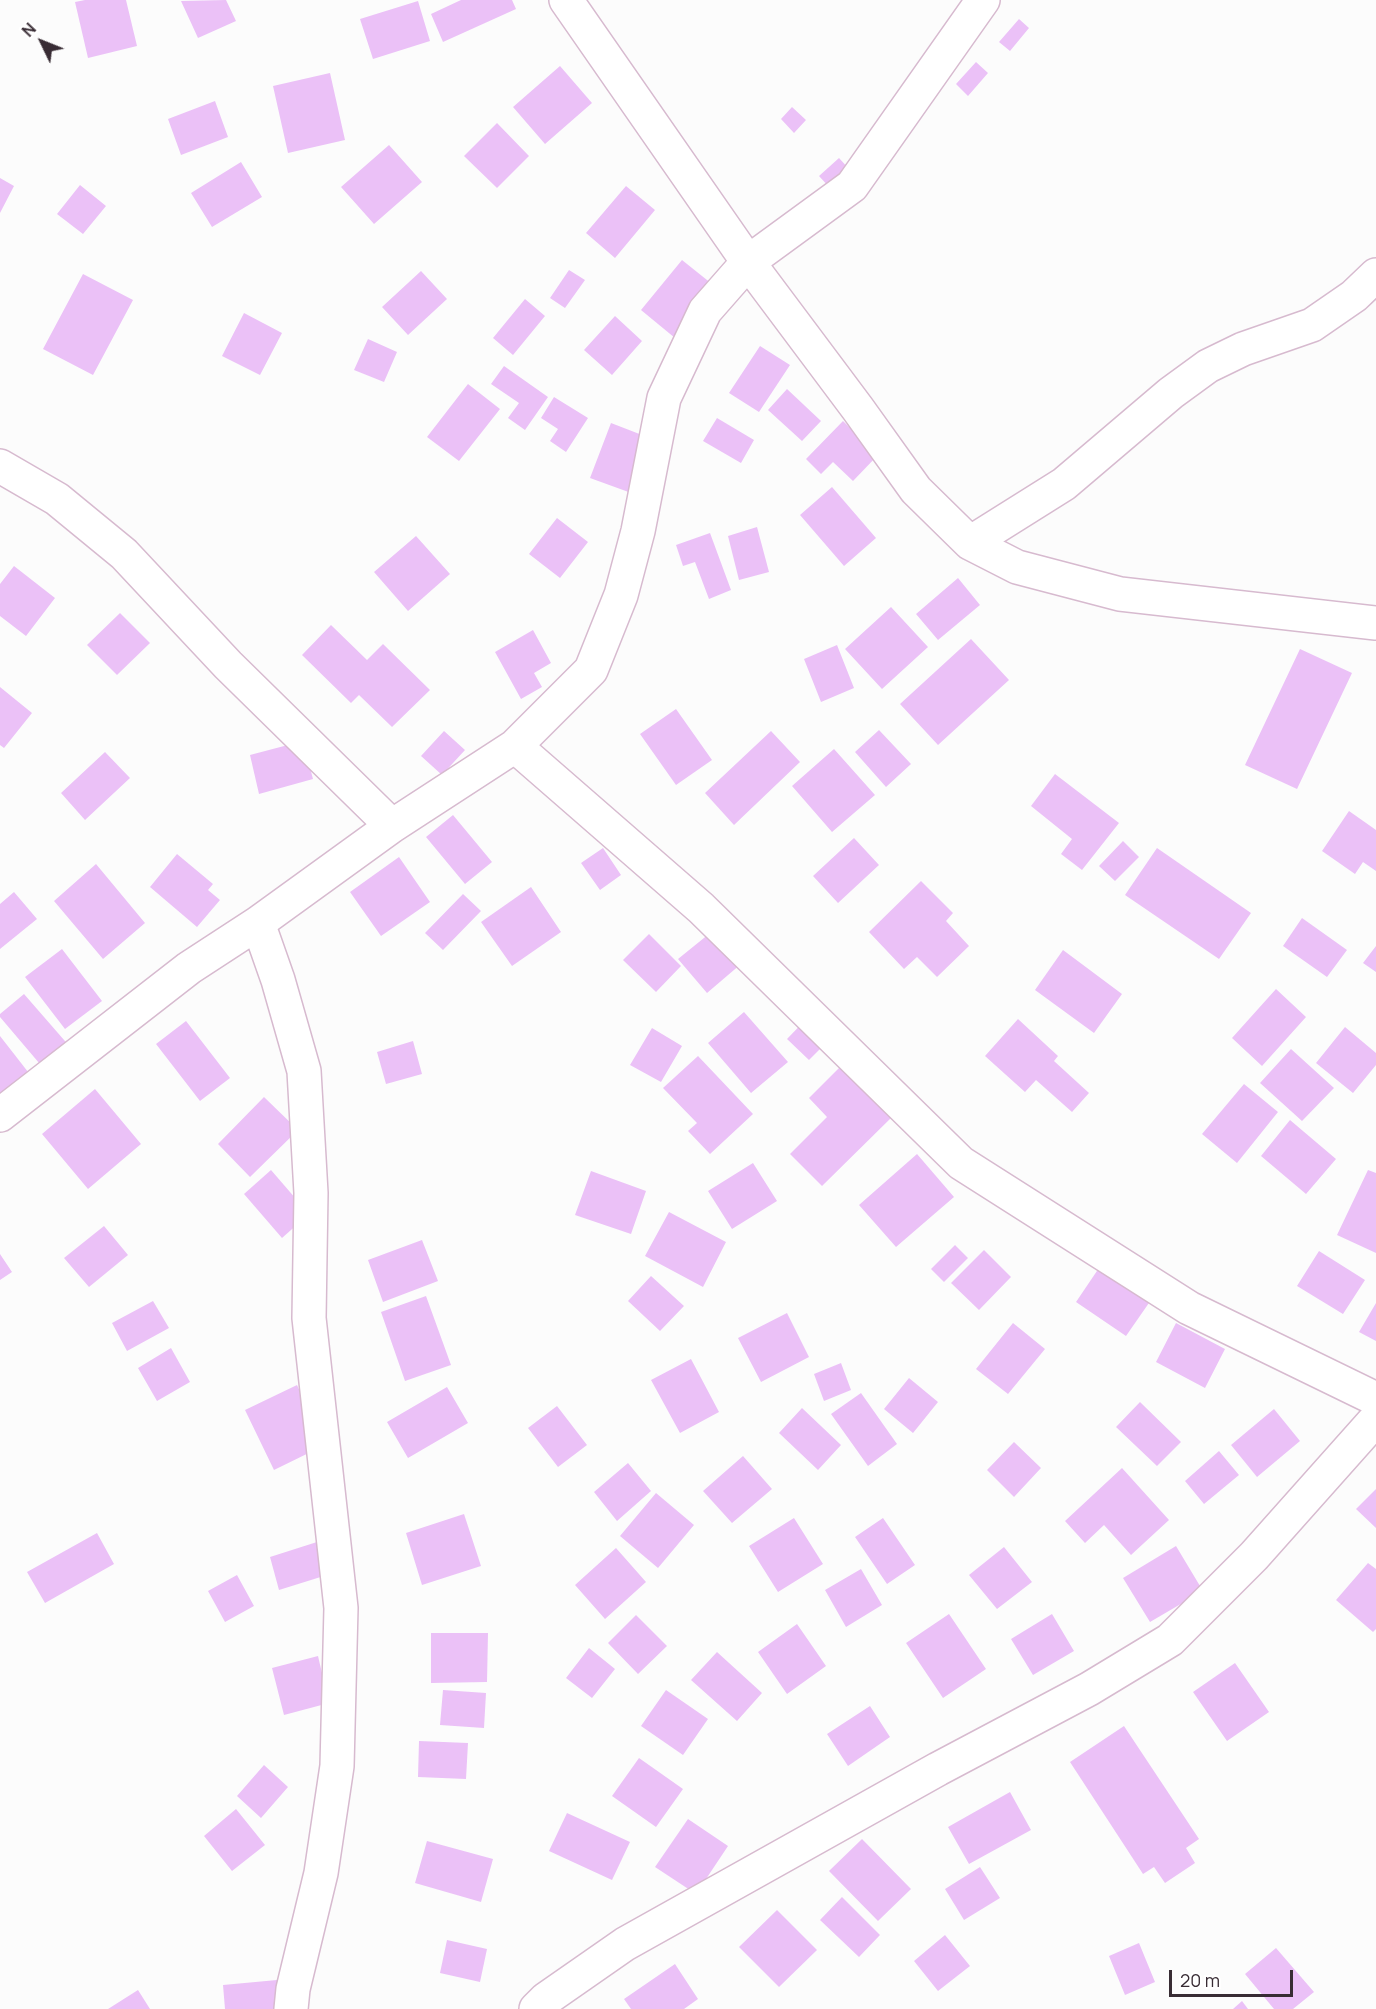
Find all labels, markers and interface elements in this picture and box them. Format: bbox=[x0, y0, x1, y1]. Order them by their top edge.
north arrow bbox=[12, 12, 72, 72]
text: N bbox=[17, 18, 41, 41]
scale bar bbox=[1172, 1958, 1296, 1996]
text: 20 m bbox=[1180, 1968, 1220, 1992]

